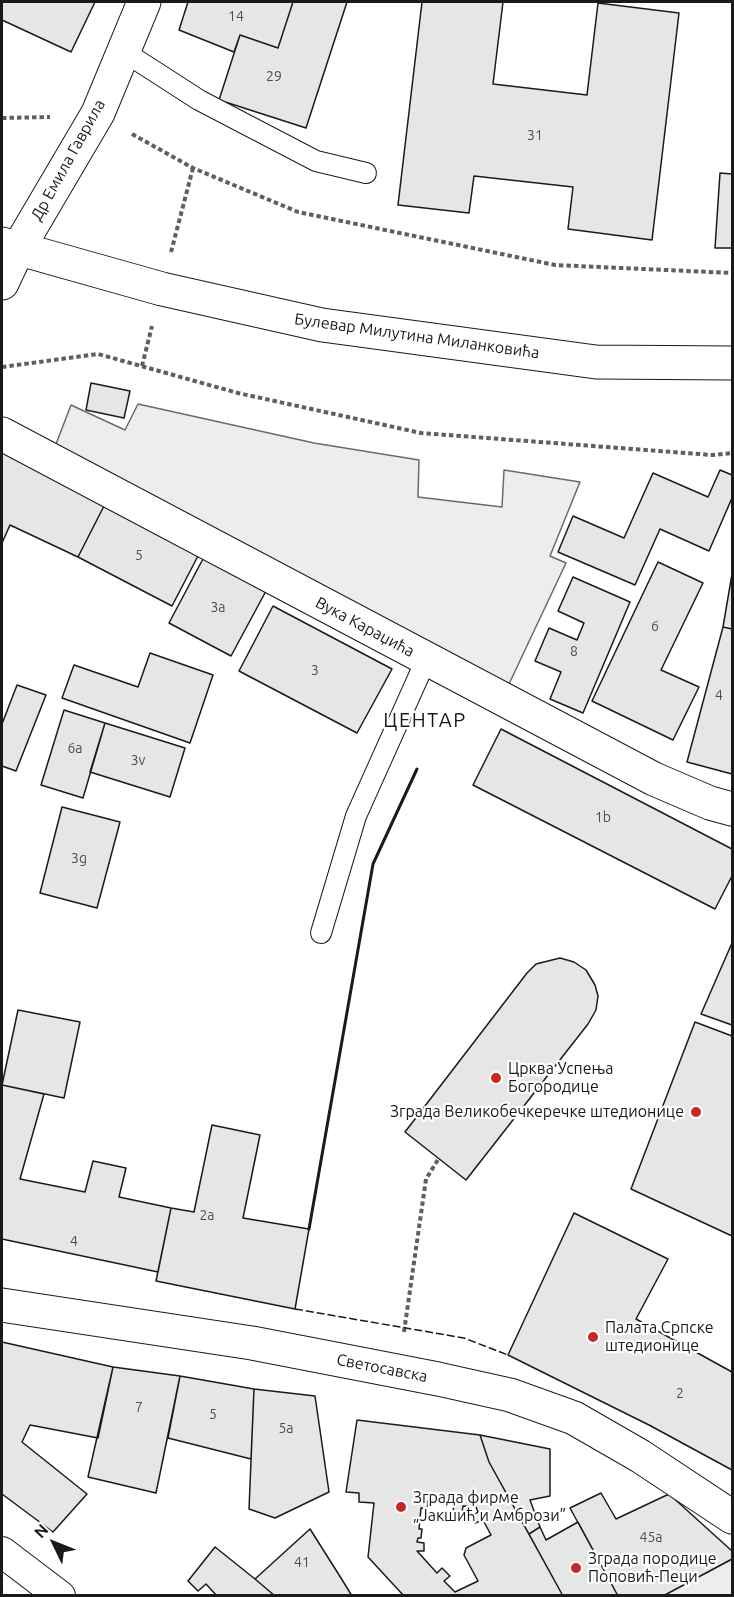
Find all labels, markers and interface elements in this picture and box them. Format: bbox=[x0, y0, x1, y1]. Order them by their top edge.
house number: 14 bbox=[228, 8, 244, 24]
house number: 29 bbox=[266, 68, 282, 84]
street label: Др Емила Гаврила bbox=[27, 96, 109, 224]
house number: 31 bbox=[527, 127, 543, 143]
street label: Булевар Милутина Миланковића bbox=[293, 309, 541, 363]
house number: 5 bbox=[135, 547, 143, 563]
street label: Вука Караџића bbox=[312, 593, 418, 661]
house number: 3a bbox=[210, 599, 226, 615]
house number: 6 bbox=[651, 618, 659, 634]
house number: 8 bbox=[570, 643, 578, 659]
house number: 3 bbox=[311, 662, 319, 678]
house number: 4 bbox=[715, 687, 723, 703]
district label: ЦЕНТАР bbox=[383, 708, 467, 732]
house number: 6a bbox=[67, 740, 83, 756]
house number: 3v bbox=[131, 752, 145, 768]
house number: 1b bbox=[595, 809, 611, 825]
house number: 3g bbox=[71, 850, 87, 866]
place label: Црква Успења Богородице bbox=[508, 1059, 613, 1097]
marker: Црква Успења Богородице bbox=[489, 1071, 503, 1085]
place label: Зграда Великобечкеречке штедионице bbox=[390, 1102, 684, 1122]
marker: Зграда Великобечкеречке штедионице bbox=[689, 1105, 703, 1119]
house number: 2a bbox=[199, 1207, 215, 1223]
house number: 4 bbox=[70, 1233, 78, 1249]
place label: Палата Српске штедионице bbox=[605, 1318, 713, 1356]
marker: Палата Српске штедионице bbox=[586, 1330, 600, 1344]
street label: Светосавска bbox=[335, 1350, 429, 1386]
house number: 2 bbox=[676, 1385, 684, 1401]
house number: 7 bbox=[135, 1399, 143, 1415]
house number: 5 bbox=[209, 1406, 217, 1422]
house number: 5a bbox=[278, 1420, 294, 1436]
place label: Зграда фирме „Јакшић и Амбрози” bbox=[413, 1488, 566, 1526]
marker: Зграда фирме „Јакшић и Амбрози” bbox=[394, 1500, 408, 1514]
north arrow bbox=[24, 1513, 84, 1573]
text: N bbox=[30, 1520, 51, 1541]
house number: 45a bbox=[640, 1529, 662, 1545]
place label: Зграда породице Поповић-Пеци bbox=[588, 1549, 717, 1587]
house number: 41 bbox=[294, 1554, 310, 1570]
marker: Зграда породице Поповић-Пеци bbox=[569, 1561, 583, 1575]

